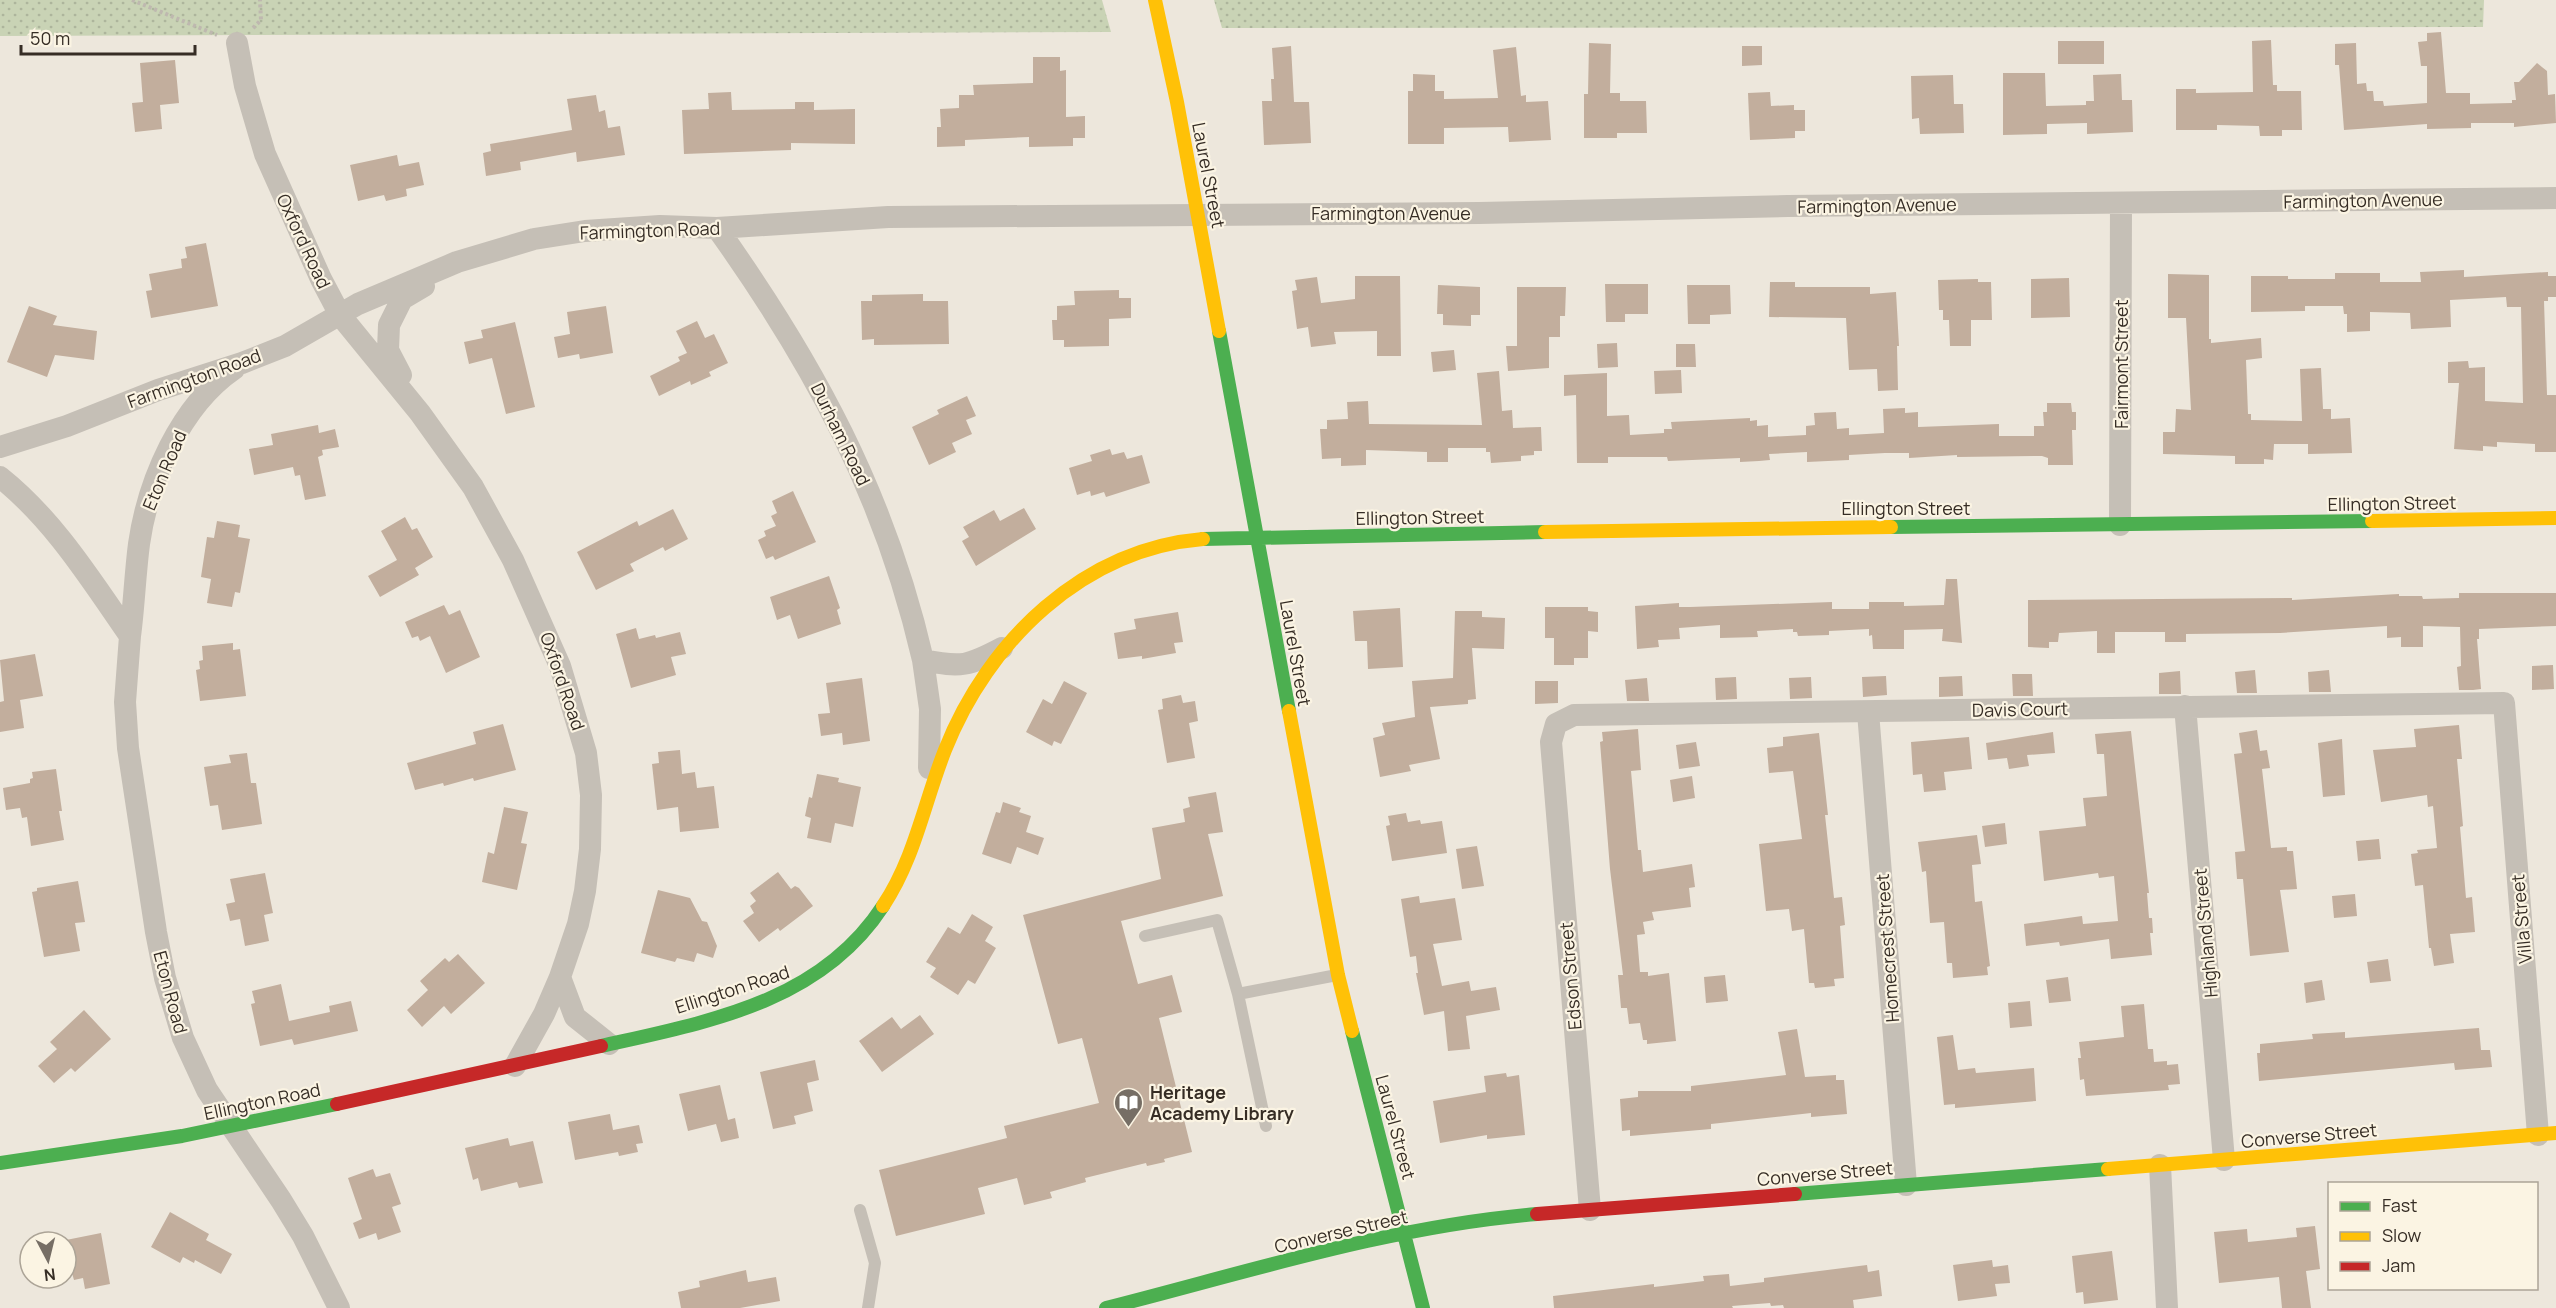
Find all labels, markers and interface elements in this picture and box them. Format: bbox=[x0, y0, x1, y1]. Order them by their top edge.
scale bar bbox=[21, 18, 195, 56]
text: 50 m bbox=[30, 26, 70, 50]
street label: Laurel Street bbox=[1187, 120, 1231, 230]
street label: Farmington Avenue bbox=[2283, 187, 2443, 213]
street label: Oxford Road bbox=[272, 190, 336, 292]
street label: Farmington Avenue bbox=[1797, 192, 1957, 218]
street label: Farmington Avenue bbox=[1311, 201, 1471, 225]
street label: Farmington Road bbox=[579, 216, 721, 244]
street label: Fairmont Street bbox=[2109, 299, 2133, 429]
street label: Farmington Road bbox=[124, 343, 264, 413]
street label: Durham Road bbox=[806, 379, 876, 489]
street label: Eton Road bbox=[136, 426, 192, 514]
street label: Ellington Street bbox=[2327, 490, 2457, 516]
street label: Ellington Street bbox=[1842, 496, 1970, 520]
street label: Ellington Street bbox=[1355, 504, 1485, 530]
street label: Laurel Street bbox=[1275, 598, 1317, 708]
street label: Oxford Road bbox=[535, 629, 591, 733]
street label: Davis Court bbox=[1972, 696, 2068, 722]
street label: Highland Street bbox=[2187, 867, 2223, 999]
street label: Homecrest Street bbox=[1870, 873, 1904, 1023]
street label: Villa Street bbox=[2505, 873, 2537, 965]
street label: Edson Street bbox=[1553, 921, 1587, 1031]
street label: Eton Road bbox=[148, 948, 194, 1036]
street label: Ellington Road bbox=[672, 959, 792, 1019]
street label: Laurel Street bbox=[1371, 1072, 1421, 1182]
street label: Ellington Road bbox=[201, 1077, 323, 1125]
place label: Heritage Academy Library bbox=[1150, 1080, 1294, 1125]
library icon: Heritage Academy Library bbox=[1113, 1086, 1145, 1128]
street label: Converse Street bbox=[2240, 1117, 2378, 1153]
street label: Converse Street bbox=[1756, 1155, 1894, 1191]
legend bbox=[2328, 1182, 2538, 1290]
text: Fast bbox=[2382, 1193, 2417, 1217]
street label: Converse Street bbox=[1272, 1204, 1410, 1258]
text: Slow bbox=[2382, 1223, 2422, 1247]
north arrow bbox=[18, 1230, 78, 1290]
text: Jam bbox=[2382, 1253, 2416, 1277]
text: N bbox=[43, 1263, 57, 1287]

